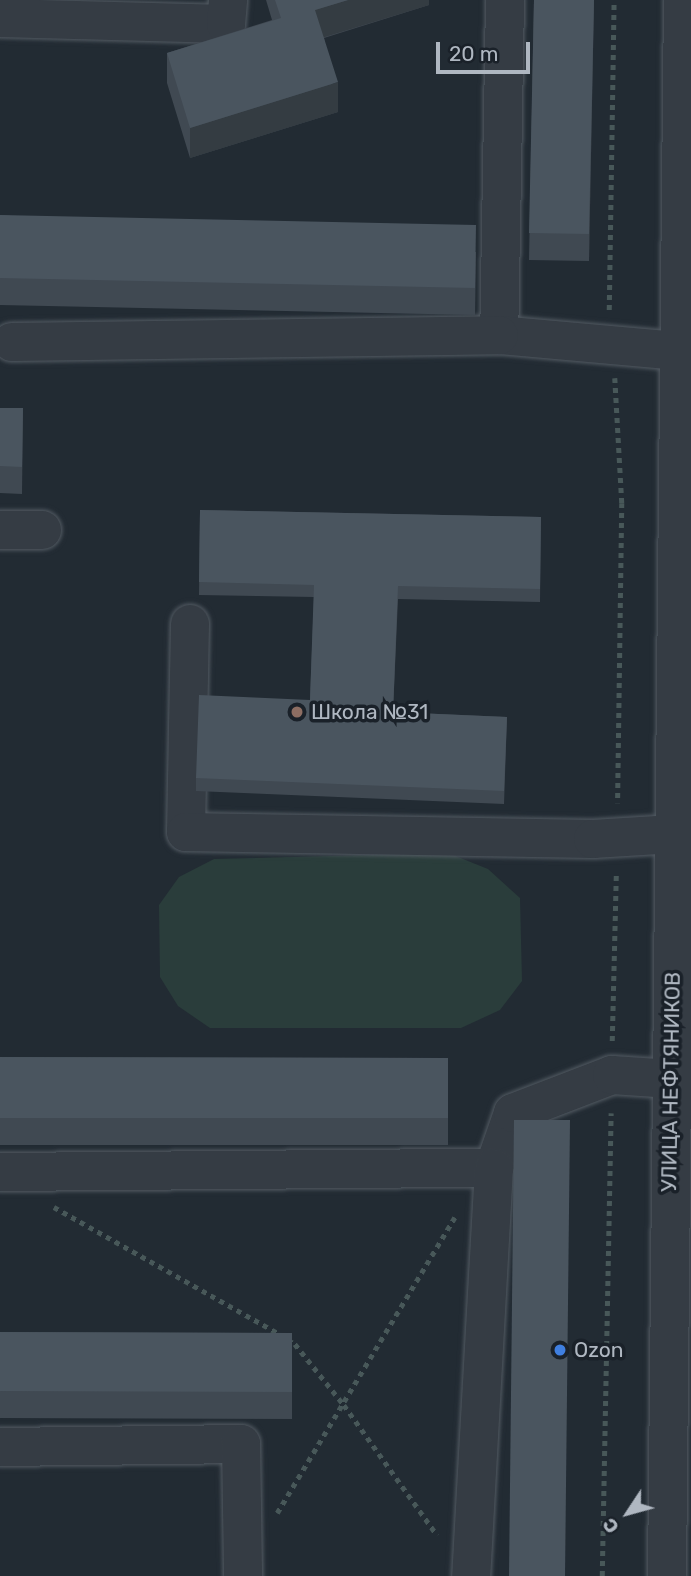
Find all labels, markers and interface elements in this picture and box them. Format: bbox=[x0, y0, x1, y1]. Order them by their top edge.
scale bar bbox=[439, 28, 534, 72]
text: 20 m bbox=[449, 41, 498, 66]
place label: Школа №31 bbox=[311, 699, 428, 725]
marker: Школа №31 bbox=[289, 704, 305, 720]
street label: УЛИЦА НЕФТЯНИКОВ bbox=[656, 972, 686, 1192]
place label: Ozon bbox=[574, 1337, 624, 1363]
marker: Ozon bbox=[552, 1342, 568, 1358]
north arrow bbox=[593, 1478, 663, 1548]
text: С bbox=[597, 1513, 624, 1538]

